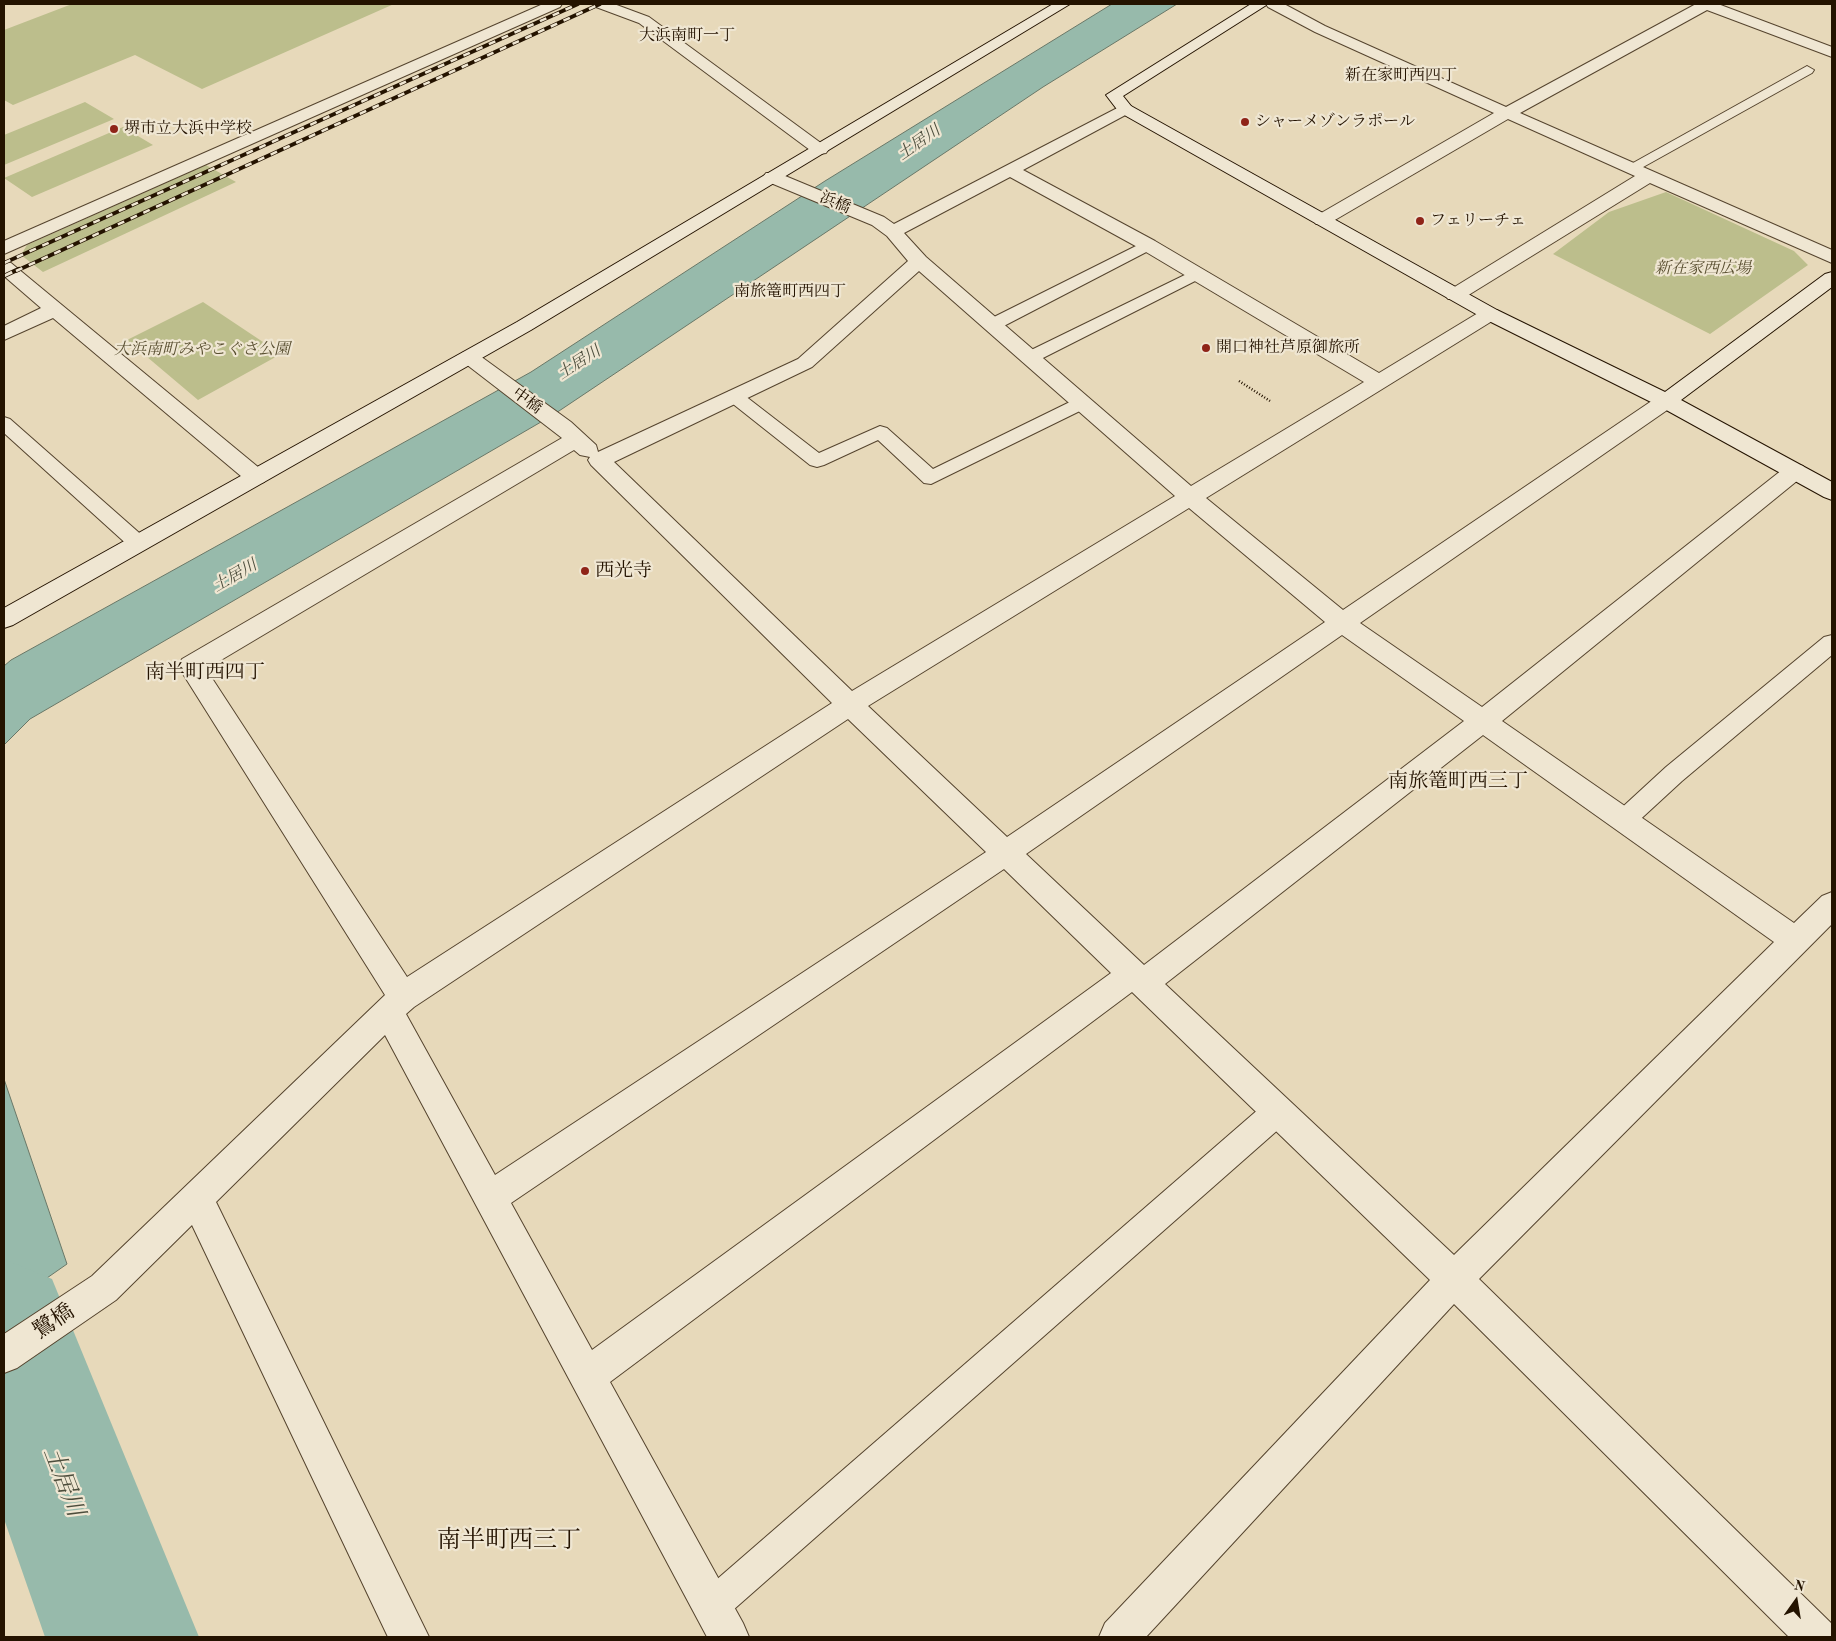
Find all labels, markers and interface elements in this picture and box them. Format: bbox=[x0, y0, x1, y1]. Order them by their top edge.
district label: 大浜南町一丁 bbox=[639, 26, 735, 46]
district label: 新在家町西四丁 bbox=[1345, 66, 1457, 86]
place label: シャーメゾンラポール bbox=[1255, 112, 1415, 132]
marker: シャーメゾンラポール bbox=[1239, 116, 1251, 128]
place label: 堺市立大浜中学校 bbox=[124, 119, 252, 139]
water label: 土居川 bbox=[894, 121, 944, 165]
marker: 堺市立大浜中学校 bbox=[108, 123, 120, 135]
street label: 浜橋 bbox=[817, 188, 853, 218]
place label: フェリーチェ bbox=[1430, 211, 1526, 231]
marker: フェリーチェ bbox=[1414, 215, 1426, 227]
park label: 新在家西広場 bbox=[1655, 259, 1751, 279]
district label: 南旅篭町西四丁 bbox=[734, 282, 846, 302]
place label: 開口神社芦原御旅所 bbox=[1216, 338, 1360, 358]
park label: 大浜南町みやこぐさ公園 bbox=[114, 340, 290, 360]
water label: 土居川 bbox=[554, 342, 604, 384]
marker: 開口神社芦原御旅所 bbox=[1200, 342, 1212, 354]
street label: 中橋 bbox=[508, 384, 546, 418]
water label: 土居川 bbox=[209, 556, 261, 596]
place label: 西光寺 bbox=[595, 560, 652, 582]
marker: 西光寺 bbox=[579, 565, 591, 577]
district label: 南半町西四丁 bbox=[145, 661, 265, 685]
district label: 南旅篭町西三丁 bbox=[1388, 770, 1528, 794]
street label: 鷺橋 bbox=[28, 1299, 80, 1345]
water label: 土居川 bbox=[37, 1443, 89, 1521]
district label: 南半町西三丁 bbox=[437, 1527, 581, 1555]
north arrow bbox=[1771, 1576, 1821, 1626]
text: N bbox=[1793, 1578, 1806, 1594]

